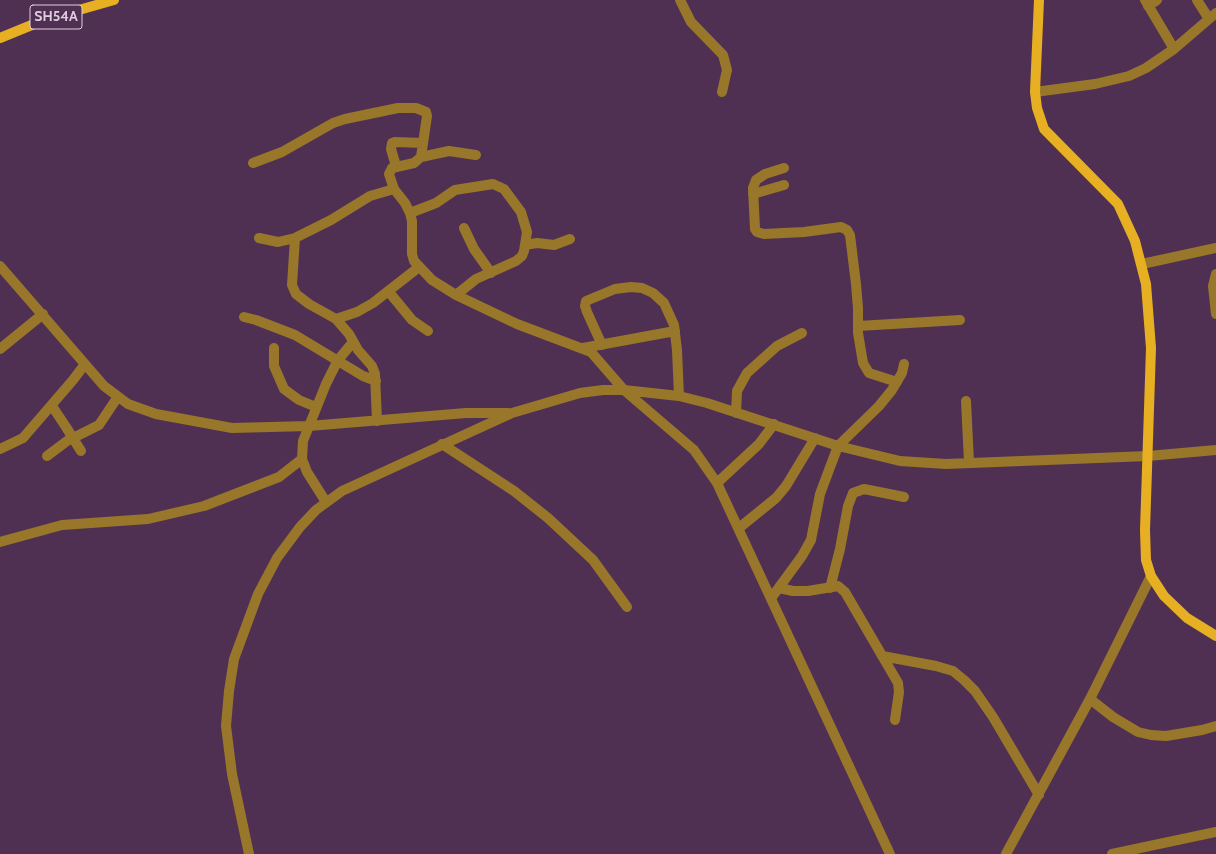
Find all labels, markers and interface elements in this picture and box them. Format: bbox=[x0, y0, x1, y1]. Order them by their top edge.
road number: SH54A bbox=[30, 5, 82, 29]

